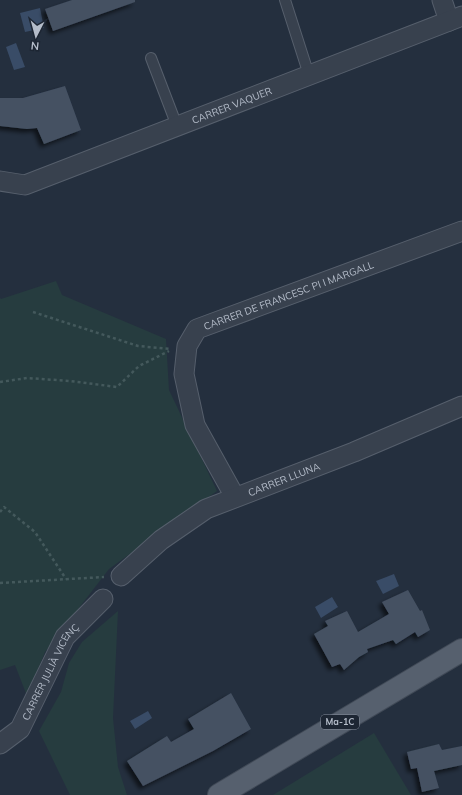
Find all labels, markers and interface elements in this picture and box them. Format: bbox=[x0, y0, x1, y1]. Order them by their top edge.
north arrow bbox=[16, 16, 56, 56]
text: N bbox=[30, 39, 40, 53]
street label: CARRER VAQUER bbox=[190, 84, 274, 127]
street label: CARRER DE FRANCESC PI I MARGALL bbox=[202, 258, 376, 333]
street label: CARRER LLUNA bbox=[246, 459, 323, 499]
street label: CARRER JULIÀ VICENÇ bbox=[19, 621, 82, 722]
road number: Ma-1C bbox=[321, 715, 359, 729]

